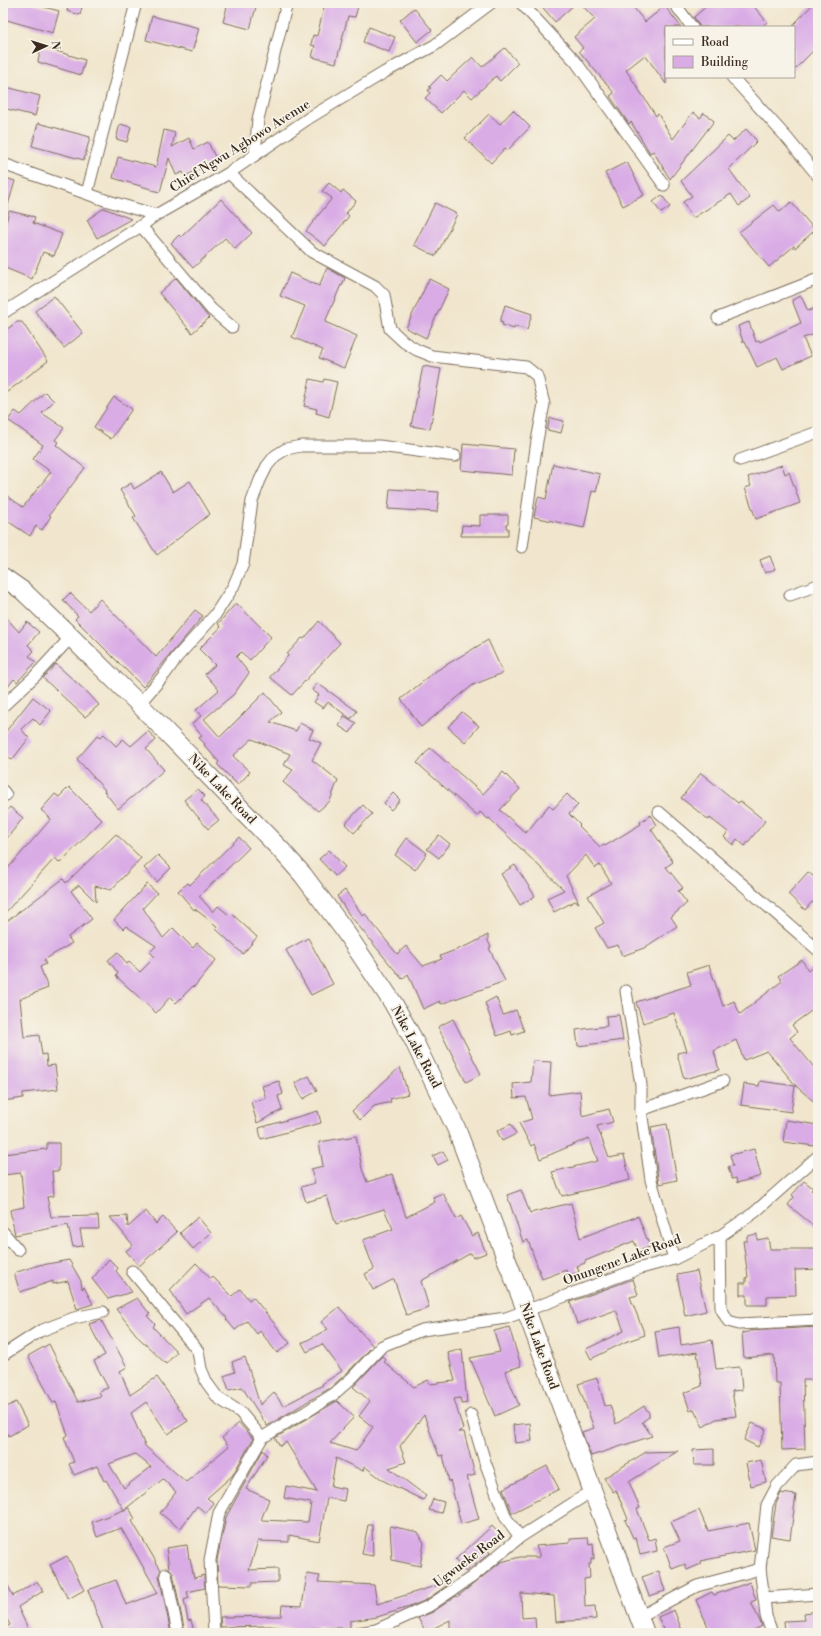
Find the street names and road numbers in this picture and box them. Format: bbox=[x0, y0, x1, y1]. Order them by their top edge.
street label: Chief Ngwu Agbowo Avenue bbox=[167, 96, 314, 196]
street label: Nike Lake Road bbox=[185, 751, 260, 828]
street label: Nike Lake Road bbox=[388, 1003, 445, 1092]
street label: Onungene Lake Road bbox=[561, 1231, 684, 1289]
street label: Nike Lake Road bbox=[516, 1300, 562, 1392]
street label: Ugwueke Road bbox=[430, 1527, 508, 1591]

